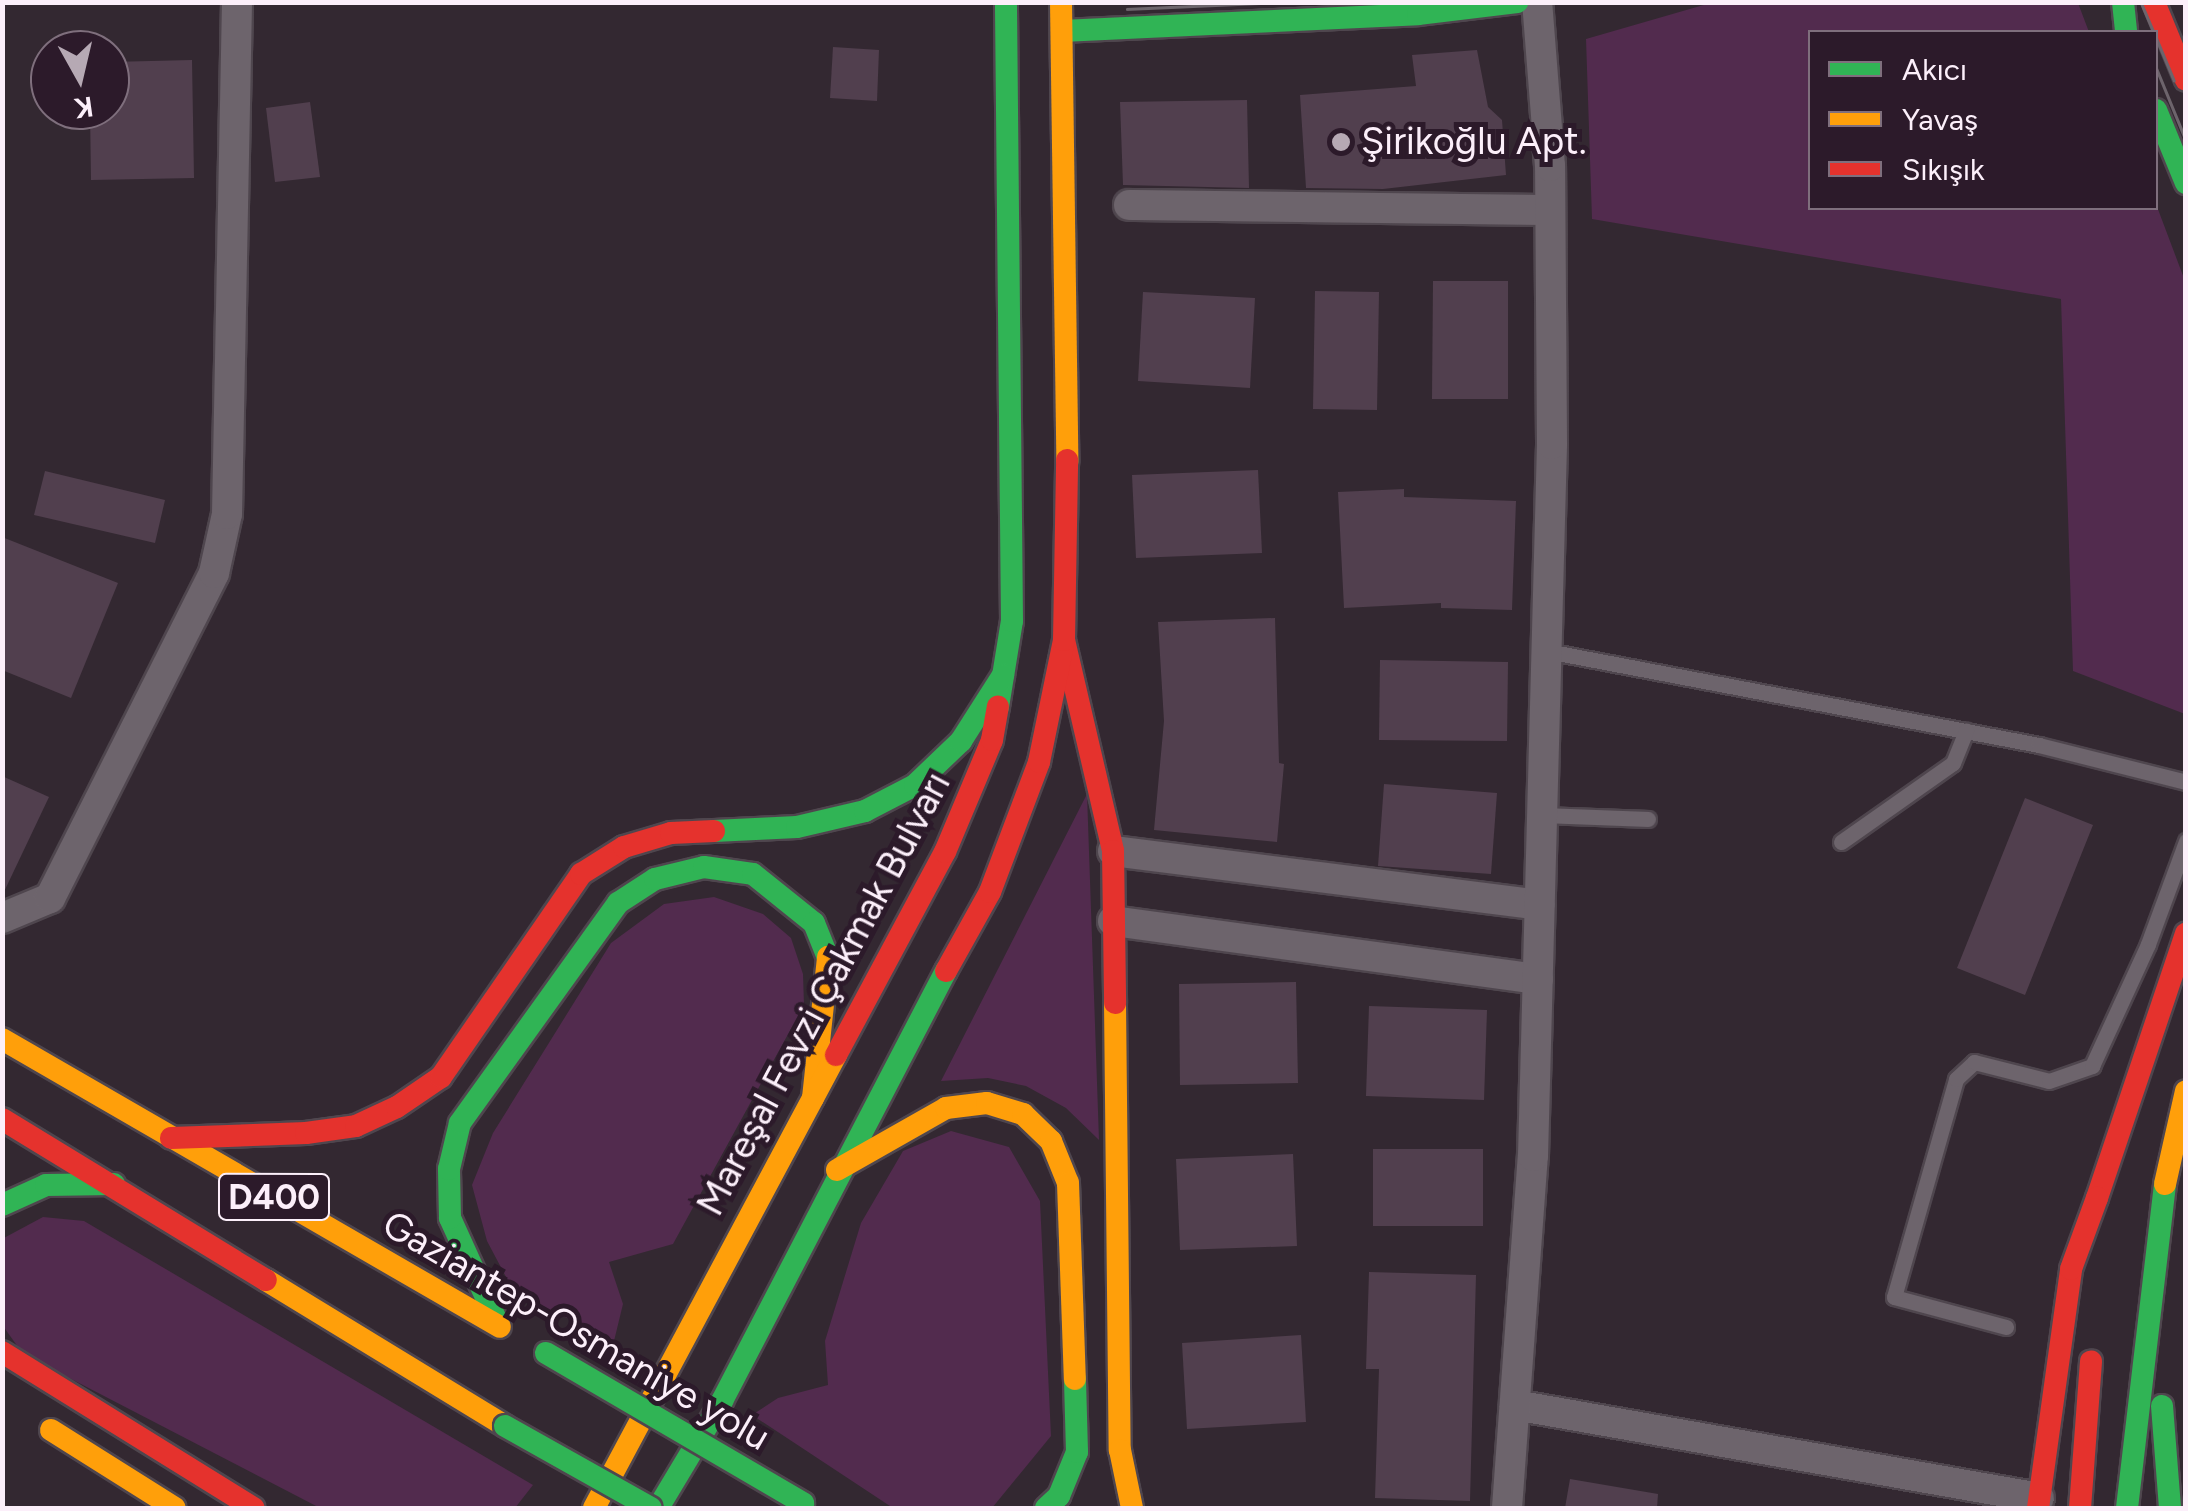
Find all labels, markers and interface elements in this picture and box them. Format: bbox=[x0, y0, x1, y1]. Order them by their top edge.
north arrow bbox=[30, 30, 130, 130]
legend bbox=[1808, 30, 2158, 210]
text: Akıcı bbox=[1902, 51, 1967, 88]
text: K bbox=[72, 90, 96, 126]
text: Yavaş bbox=[1902, 101, 1978, 138]
place label: Şirikoğlu Apt. bbox=[1361, 119, 1587, 165]
marker: Şirikoğlu Apt. bbox=[1330, 131, 1352, 153]
text: Sıkışık bbox=[1902, 151, 1985, 188]
street label: Mareşal Fevzi Çakmak Bulvarı bbox=[688, 765, 960, 1223]
road number: D400 bbox=[216, 1167, 332, 1227]
street label: Gaziantep-Osmaniye yolu bbox=[374, 1201, 778, 1461]

